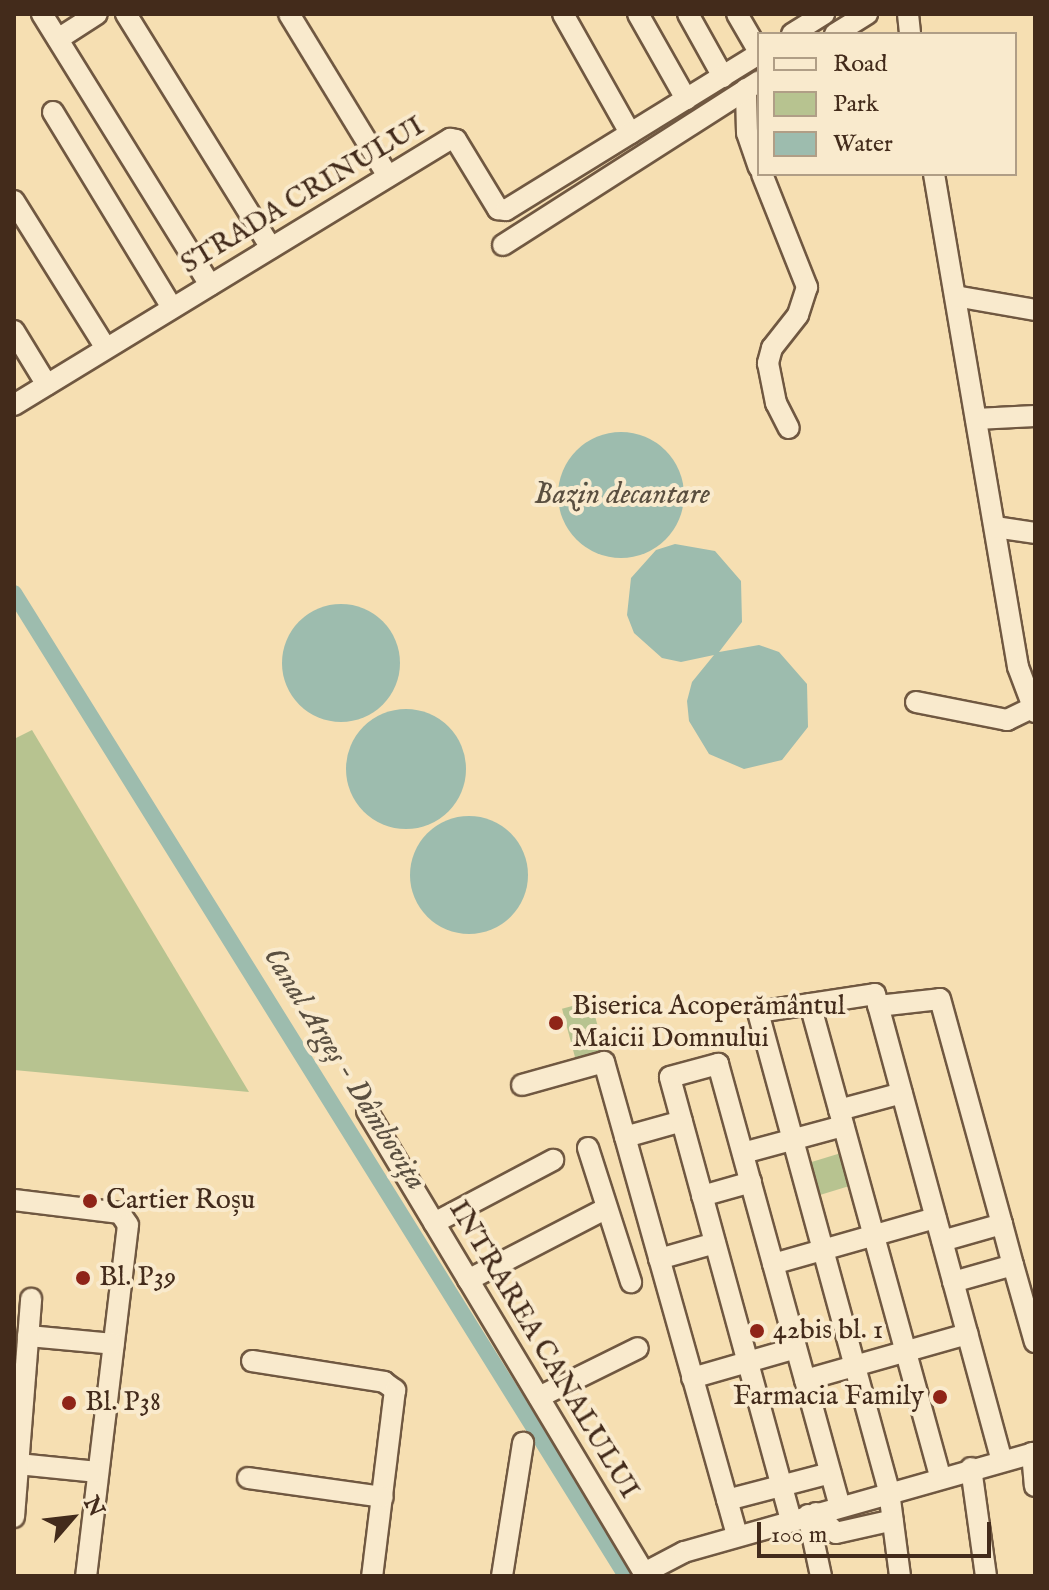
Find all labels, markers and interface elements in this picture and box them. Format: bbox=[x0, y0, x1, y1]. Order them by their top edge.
legend bbox=[757, 32, 1017, 176]
text: Road bbox=[833, 49, 887, 80]
text: Park bbox=[833, 89, 879, 120]
street label: STRADA CRINULUI bbox=[175, 110, 431, 282]
text: Water bbox=[833, 129, 893, 160]
water label: Bazin decantare bbox=[534, 477, 710, 513]
water label: Canal Argeș - Dâmbovița bbox=[255, 941, 433, 1197]
place label: Biserica Acoperământul Maicii Domnului bbox=[572, 990, 845, 1056]
marker: Biserica Acoperământul Maicii Domnului bbox=[547, 1014, 565, 1032]
place label: Cartier Roșu bbox=[106, 1184, 255, 1218]
marker: Cartier Roșu bbox=[81, 1192, 99, 1210]
street label: INTRAREA CANALULUI bbox=[441, 1195, 645, 1505]
place label: Bl. P39 bbox=[99, 1261, 176, 1295]
marker: Bl. P39 bbox=[74, 1269, 92, 1287]
place label: 42bis bl. 1 bbox=[773, 1314, 883, 1348]
marker: 42bis bl. 1 bbox=[748, 1322, 766, 1340]
place label: Farmacia Family bbox=[733, 1380, 924, 1414]
place label: Bl. P38 bbox=[85, 1386, 161, 1420]
marker: Farmacia Family bbox=[931, 1388, 949, 1406]
marker: Bl. P38 bbox=[60, 1394, 78, 1412]
north arrow bbox=[32, 1478, 112, 1558]
text: N bbox=[76, 1492, 110, 1522]
scale bar bbox=[761, 1506, 995, 1556]
text: 100 m bbox=[771, 1520, 827, 1551]

